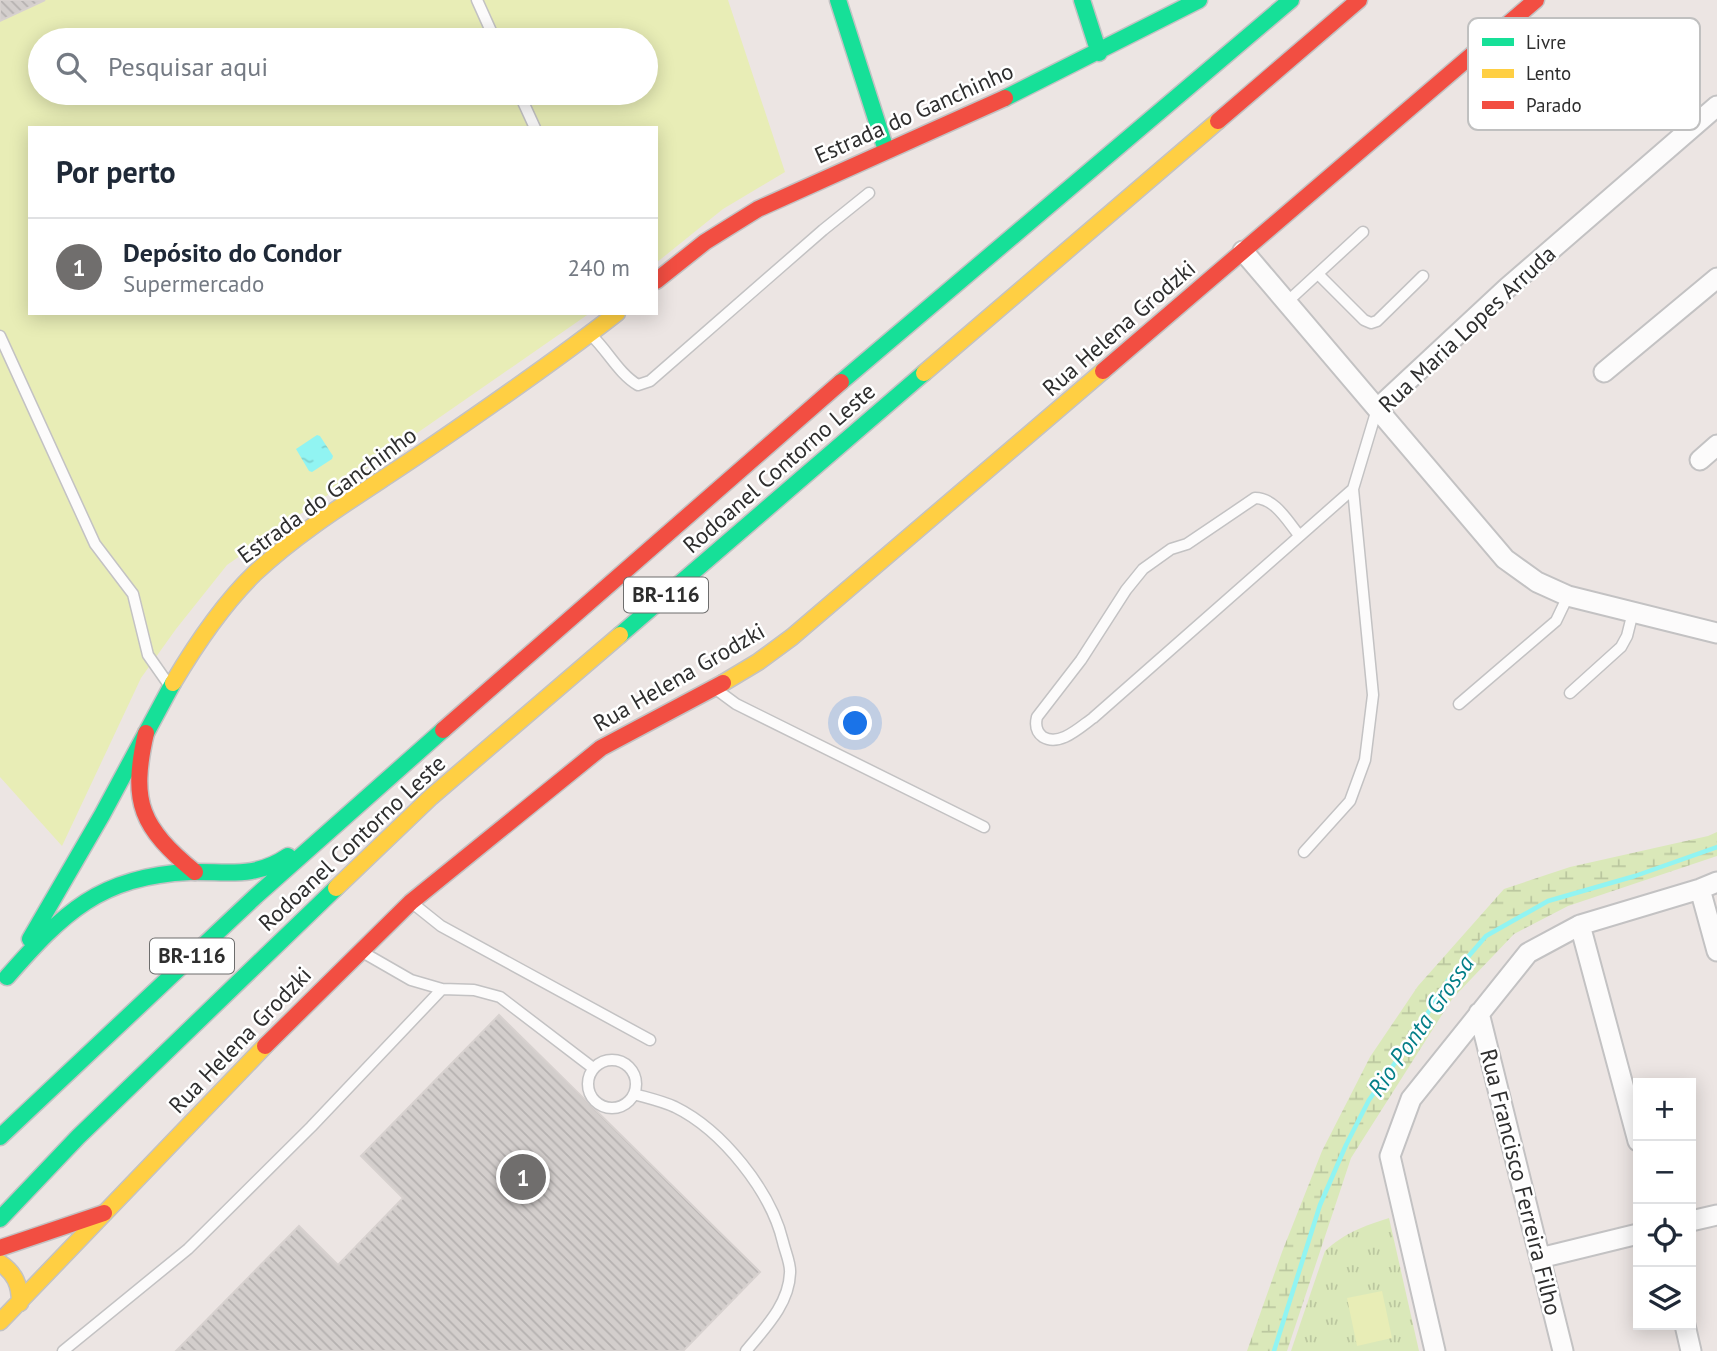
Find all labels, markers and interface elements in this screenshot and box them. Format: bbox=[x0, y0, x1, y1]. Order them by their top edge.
legend bbox=[1468, 18, 1700, 130]
search box bbox=[28, 28, 658, 105]
text: Livre bbox=[1526, 30, 1566, 54]
icon: search bbox=[52, 48, 90, 86]
text: Pesquisar aqui bbox=[108, 50, 268, 83]
street label: Estrada do Ganchinho bbox=[810, 56, 1018, 169]
text: Lento bbox=[1526, 61, 1571, 85]
text: Parado bbox=[1526, 93, 1582, 117]
text: Por perto bbox=[56, 152, 176, 191]
text: Depósito do Condor bbox=[123, 236, 342, 269]
street label: Rua Maria Lopes Arruda bbox=[1372, 239, 1561, 418]
text: 1 bbox=[72, 253, 86, 282]
text: 240 m bbox=[568, 253, 630, 282]
street label: Rua Helena Grodzki bbox=[1036, 253, 1201, 402]
text: Supermercado bbox=[123, 269, 264, 298]
street label: Rodoanel Contorno Leste bbox=[677, 376, 881, 559]
street label: Estrada do Ganchinho bbox=[231, 420, 422, 569]
road number: BR-116 bbox=[624, 578, 708, 612]
street label: Rua Helena Grodzki bbox=[588, 616, 770, 737]
your location bbox=[838, 706, 872, 740]
street label: Rodoanel Contorno Leste bbox=[252, 748, 451, 937]
road number: BR-116 bbox=[150, 939, 234, 974]
water label: Rio Ponta Grossa bbox=[1361, 949, 1481, 1102]
street label: Rua Helena Grodzki bbox=[162, 960, 317, 1119]
street label: Rua Francisco Ferreira Filho bbox=[1474, 1046, 1569, 1318]
map controls bbox=[1633, 1078, 1696, 1330]
button: + bbox=[1633, 1078, 1696, 1141]
button: − bbox=[1633, 1141, 1696, 1204]
pin: 1 bbox=[500, 1151, 546, 1203]
button: locate bbox=[1633, 1204, 1696, 1267]
button: layers bbox=[1633, 1267, 1696, 1330]

